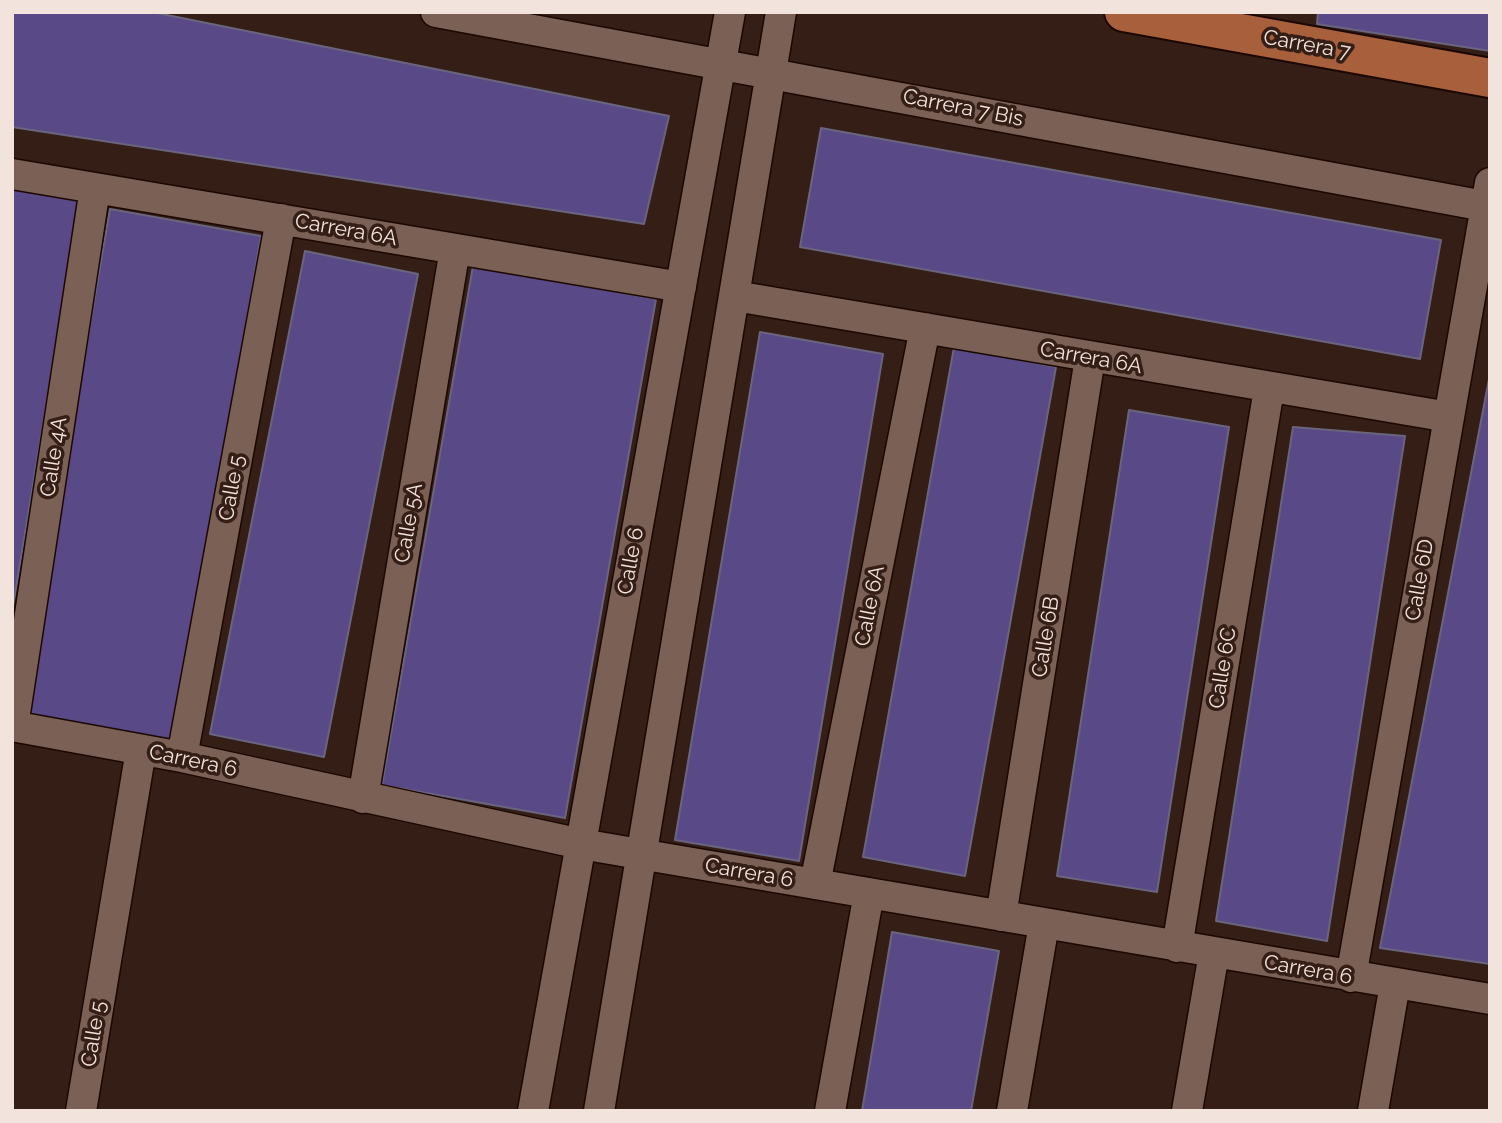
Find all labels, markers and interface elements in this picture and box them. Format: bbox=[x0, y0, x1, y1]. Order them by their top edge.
street label: Carrera 7 bbox=[1262, 25, 1352, 65]
street label: Carrera 7 Bis bbox=[901, 84, 1025, 132]
street label: Carrera 6A bbox=[293, 209, 399, 251]
street label: Carrera 6A bbox=[1038, 337, 1144, 379]
street label: Calle 4A bbox=[35, 415, 73, 499]
street label: Calle 5 bbox=[214, 453, 250, 523]
street label: Calle 5A bbox=[390, 481, 428, 565]
street label: Calle 6 bbox=[613, 526, 649, 596]
street label: Calle 6D bbox=[1400, 537, 1440, 623]
street label: Calle 6A bbox=[850, 564, 890, 648]
street label: Calle 6B bbox=[1027, 595, 1065, 679]
street label: Calle 6C bbox=[1204, 626, 1242, 710]
street label: Carrera 6 bbox=[147, 739, 239, 783]
street label: Carrera 6 bbox=[703, 853, 795, 893]
street label: Carrera 6 bbox=[1262, 950, 1354, 990]
street label: Calle 5 bbox=[76, 999, 112, 1069]

